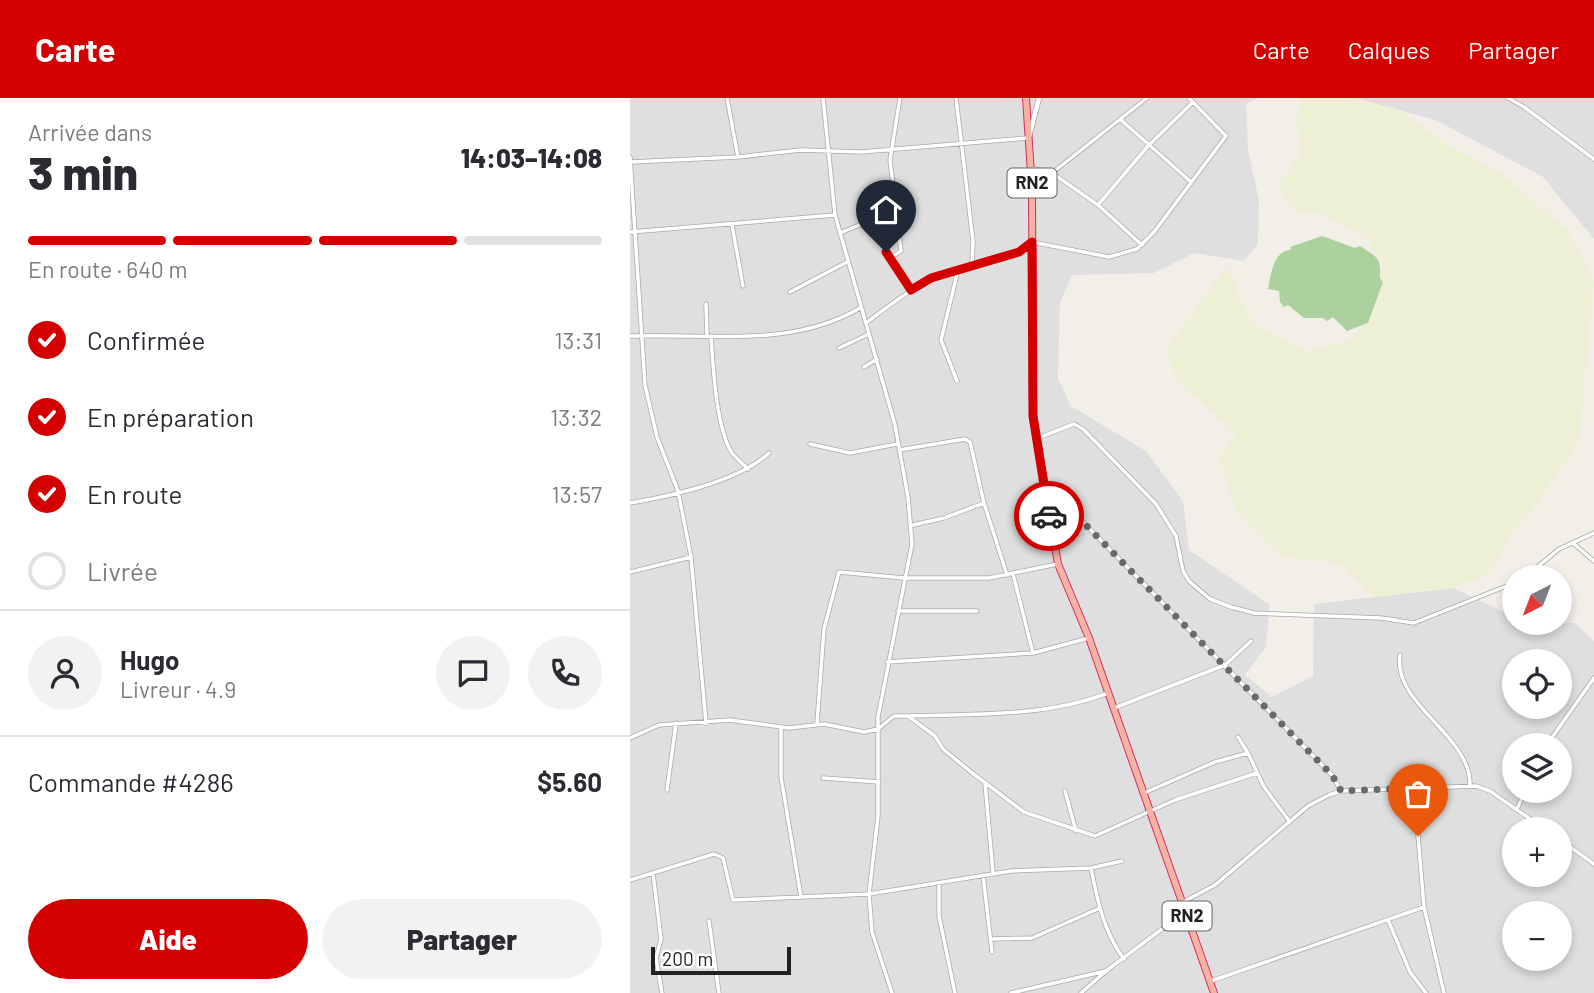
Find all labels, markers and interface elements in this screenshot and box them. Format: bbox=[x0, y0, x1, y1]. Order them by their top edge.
text: Carte bbox=[35, 29, 116, 69]
text: Carte bbox=[1253, 35, 1310, 64]
text: Calques bbox=[1348, 35, 1430, 64]
text: Partager bbox=[1468, 35, 1559, 64]
text: Arrivée dans bbox=[28, 118, 152, 146]
text: 14:03–14:08 bbox=[461, 142, 602, 173]
text: 3 min bbox=[28, 144, 138, 199]
road number: RN2 bbox=[1008, 168, 1056, 198]
pin bbox=[856, 180, 916, 252]
icon: home bbox=[867, 191, 905, 229]
text: En route · 640 m bbox=[28, 255, 187, 283]
icon: check bbox=[28, 321, 66, 359]
text: Confirmée bbox=[87, 324, 205, 355]
text: 13:31 bbox=[555, 326, 602, 354]
icon: check bbox=[28, 398, 66, 436]
text: En préparation bbox=[87, 401, 254, 432]
text: 13:32 bbox=[550, 403, 602, 431]
icon: check bbox=[28, 475, 66, 513]
text: En route bbox=[87, 478, 182, 509]
text: 13:57 bbox=[552, 480, 602, 508]
courier bbox=[1014, 481, 1084, 551]
icon: car bbox=[1030, 497, 1068, 535]
text: Livrée bbox=[87, 555, 158, 586]
north arrow bbox=[1502, 565, 1572, 635]
map controls bbox=[1502, 565, 1572, 971]
button: person bbox=[28, 636, 102, 710]
button: chat bbox=[436, 636, 510, 710]
button: phone bbox=[528, 636, 602, 710]
text: Hugo bbox=[120, 644, 179, 675]
button: locate bbox=[1502, 649, 1572, 719]
text: Livreur · 4.9 bbox=[120, 675, 236, 703]
button: layers bbox=[1502, 733, 1572, 803]
pin bbox=[1388, 764, 1448, 836]
text: Commande #4286 bbox=[28, 766, 234, 797]
text: $5.60 bbox=[537, 766, 602, 797]
icon: bag bbox=[1399, 775, 1437, 813]
button: + bbox=[1502, 817, 1572, 887]
button: Aide bbox=[28, 899, 308, 979]
button: Partager bbox=[322, 899, 602, 979]
button: − bbox=[1502, 901, 1572, 971]
road number: RN2 bbox=[1162, 902, 1212, 930]
scale bar bbox=[651, 944, 791, 976]
text: 200 m bbox=[662, 947, 713, 970]

